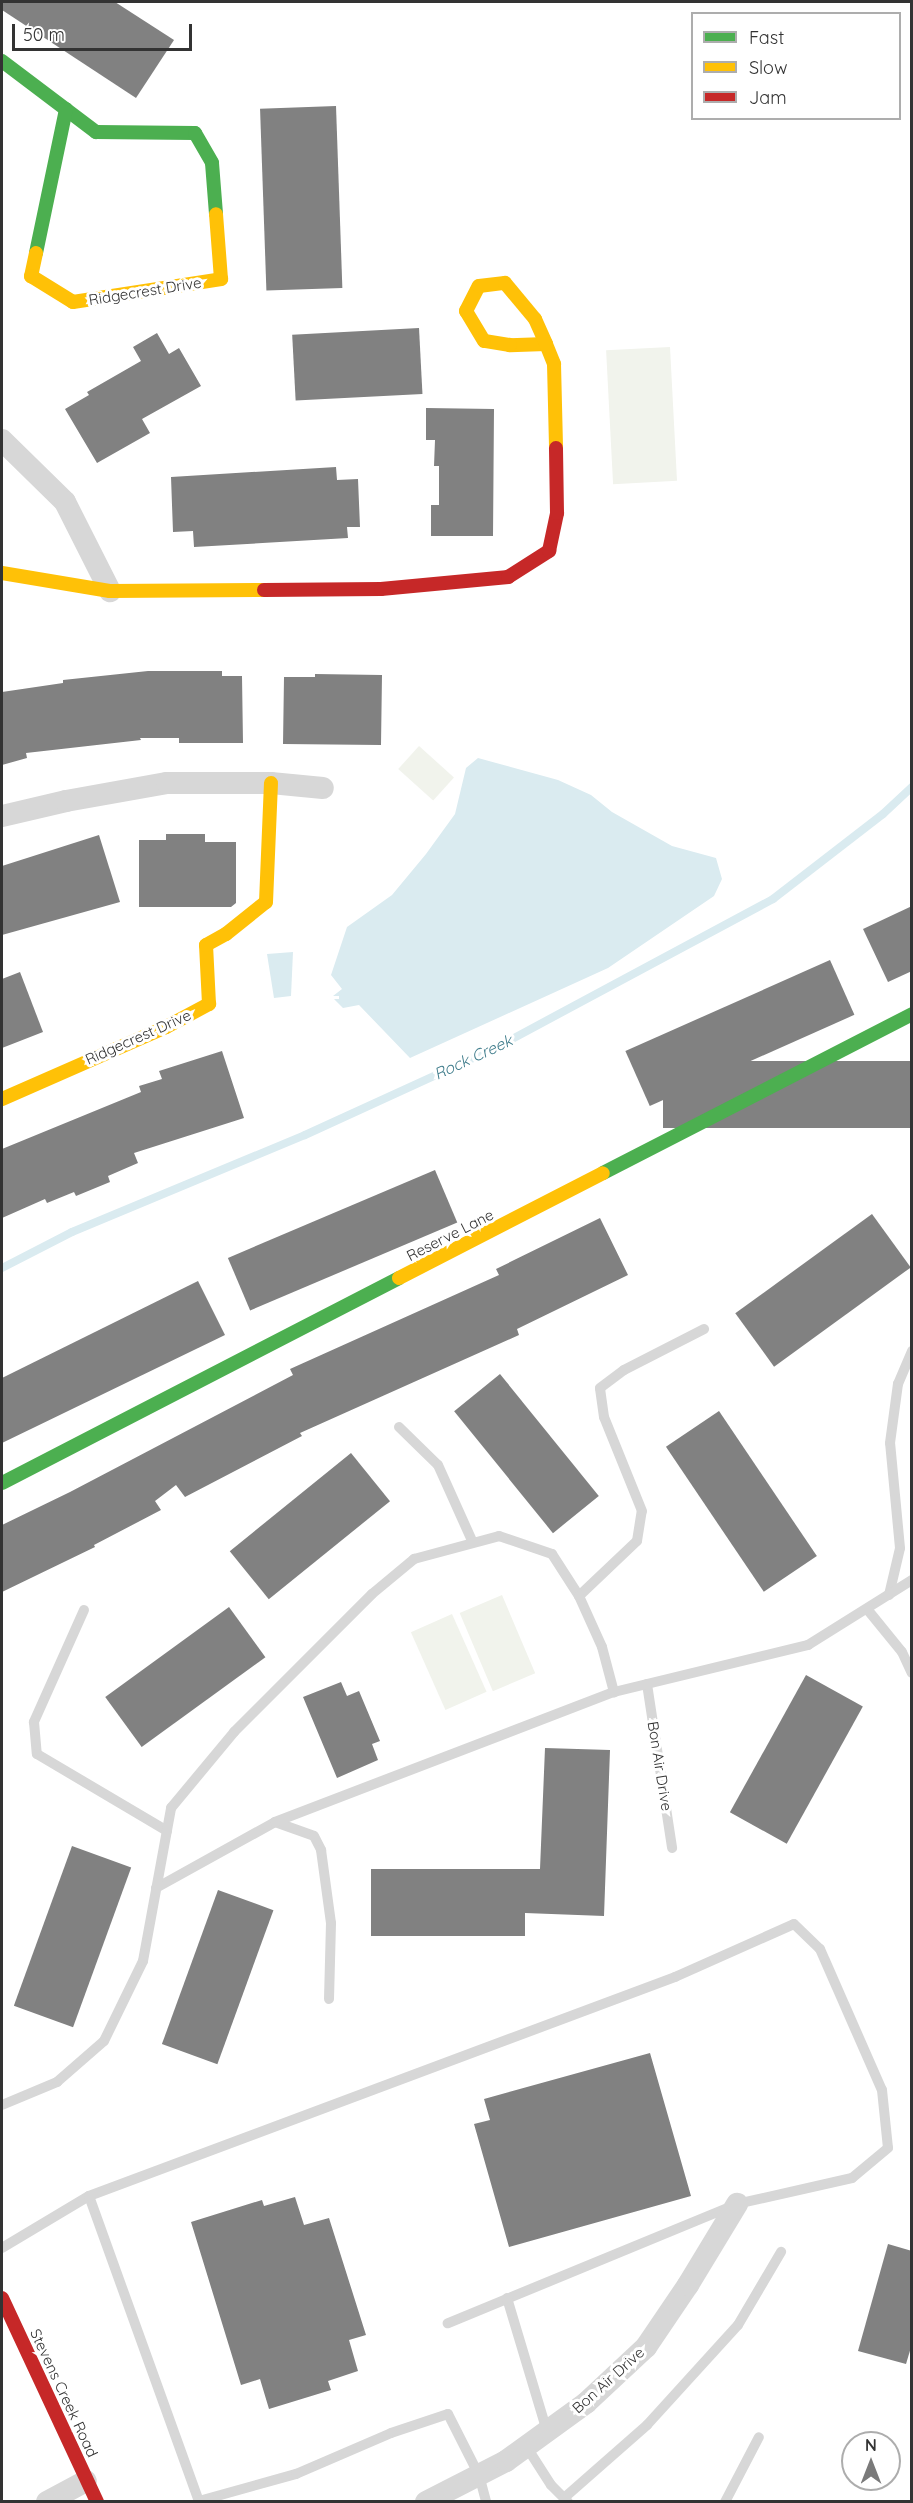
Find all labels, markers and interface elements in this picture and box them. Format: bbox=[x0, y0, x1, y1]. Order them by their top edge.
scale bar bbox=[15, 12, 195, 50]
legend bbox=[691, 12, 901, 120]
text: 50 m bbox=[23, 23, 65, 46]
text: Fast bbox=[749, 26, 784, 49]
text: Slow bbox=[749, 56, 787, 79]
text: Jam bbox=[749, 86, 787, 109]
street label: Ridgecrest Drive bbox=[87, 273, 203, 309]
street label: Ridgecrest Drive bbox=[82, 1006, 194, 1068]
water label: Rock Creek bbox=[431, 1030, 515, 1084]
street label: Reserve Lane bbox=[404, 1205, 496, 1265]
street label: Bon Air Drive bbox=[644, 1720, 676, 1812]
street label: Stevens Creek Road bbox=[26, 2326, 102, 2460]
street label: Bon Air Drive bbox=[568, 2343, 648, 2417]
north arrow bbox=[841, 2431, 901, 2491]
text: N bbox=[865, 2435, 877, 2455]

